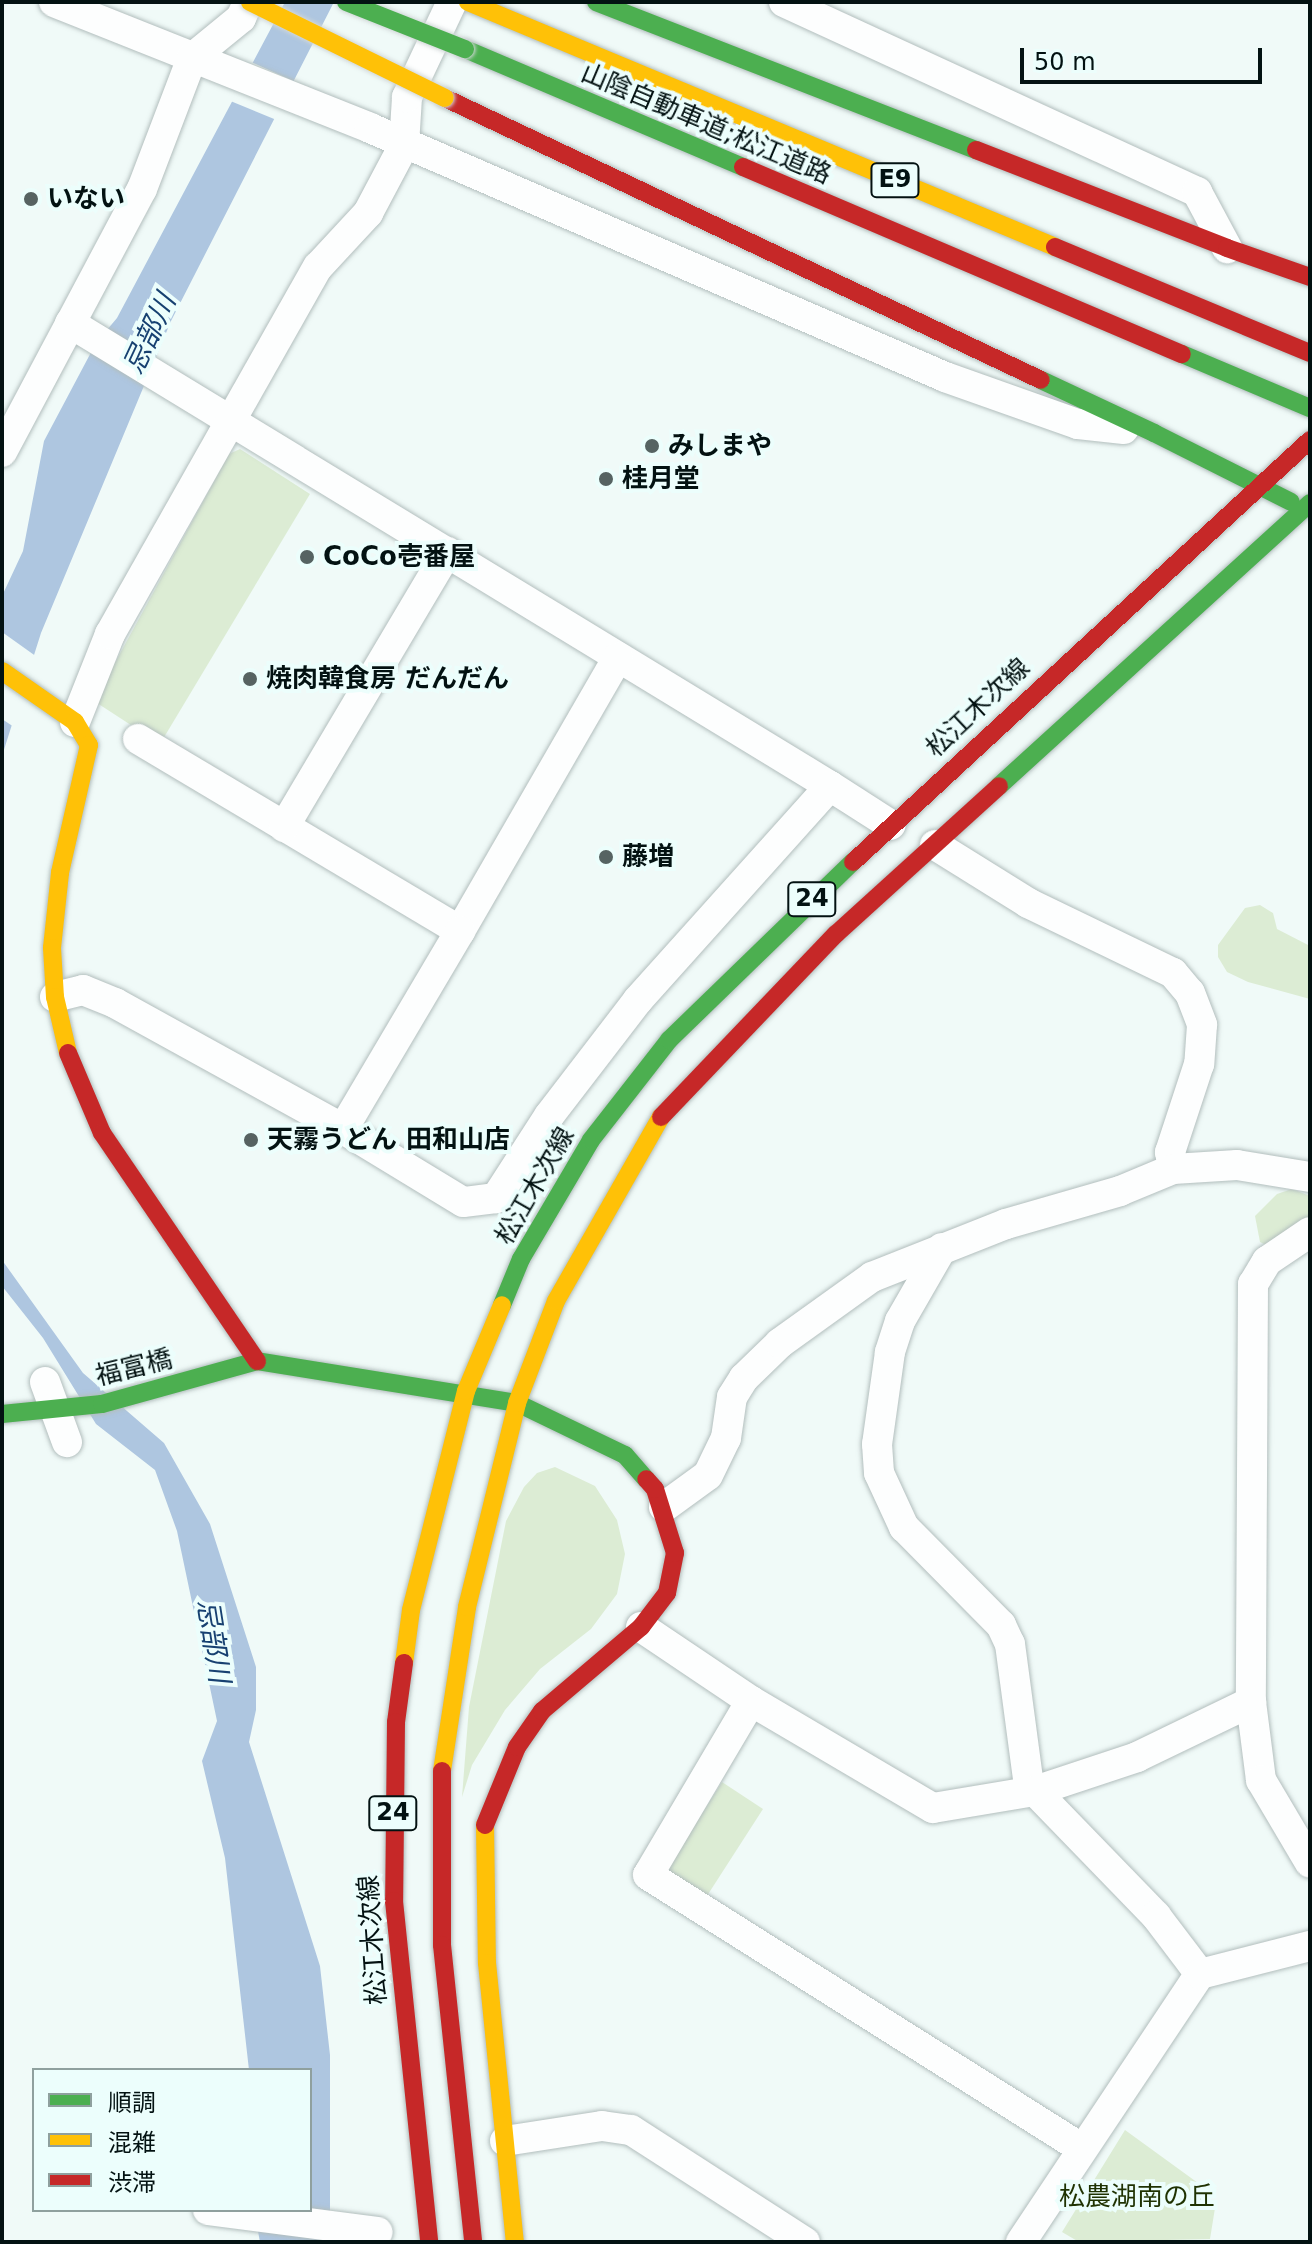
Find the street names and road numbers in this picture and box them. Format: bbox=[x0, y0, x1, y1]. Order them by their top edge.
street label: 山陰自動車道;松江道路 bbox=[576, 57, 836, 191]
road number: E9 bbox=[869, 160, 921, 200]
street label: 松江木次線 bbox=[920, 652, 1036, 764]
road number: 24 bbox=[786, 879, 838, 919]
street label: 松江木次線 bbox=[489, 1122, 581, 1250]
street label: 福富橋 bbox=[92, 1343, 176, 1393]
road number: 24 bbox=[367, 1793, 419, 1833]
street label: 松江木次線 bbox=[353, 1874, 393, 2006]

